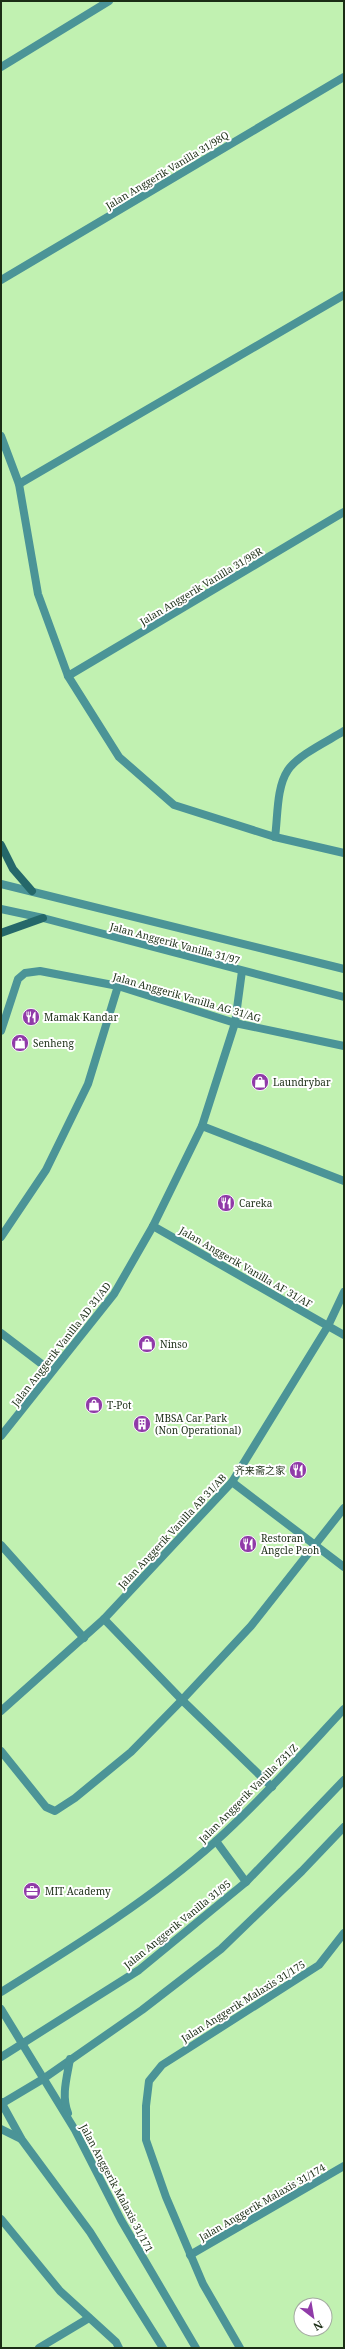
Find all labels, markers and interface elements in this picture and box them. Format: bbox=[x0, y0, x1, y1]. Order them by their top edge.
street label: Jalan Anggerik Vanilla 31/98Q bbox=[102, 128, 231, 213]
street label: Jalan Anggerik Vanilla 31/98R bbox=[136, 544, 265, 629]
street label: Jalan Anggerik Vanilla 31/97 bbox=[107, 919, 242, 967]
street label: Jalan Anggerik Vanilla AG 31/AG bbox=[110, 969, 263, 1025]
restaurant icon: Mamak Kandar bbox=[21, 1007, 41, 1027]
place label: Mamak Kandar bbox=[44, 1010, 118, 1024]
shop icon: Senheng bbox=[10, 1033, 30, 1053]
place label: Senheng bbox=[33, 1036, 74, 1050]
shop icon: Laundrybar bbox=[250, 1072, 270, 1092]
place label: Laundrybar bbox=[273, 1075, 331, 1089]
restaurant icon: Careka bbox=[216, 1193, 236, 1213]
place label: Careka bbox=[239, 1196, 273, 1210]
street label: Jalan Anggerik Vanilla AF 31/AF bbox=[176, 1223, 315, 1311]
street label: Jalan Anggerik Vanilla AD 31/AD bbox=[7, 1279, 114, 1410]
shop icon: Ninso bbox=[137, 1334, 157, 1354]
place label: Ninso bbox=[160, 1337, 188, 1351]
shop icon: T-Pot bbox=[84, 1395, 104, 1415]
place label: T-Pot bbox=[107, 1398, 132, 1412]
place label: MBSA Car Park (Non Operational) bbox=[155, 1411, 241, 1437]
building icon: MBSA Car Park (Non Operational) bbox=[132, 1414, 152, 1434]
restaurant icon: 齐来斋之家 bbox=[288, 1460, 308, 1480]
place label: 齐来斋之家 bbox=[235, 1463, 286, 1477]
street label: Jalan Anggerik Vanilla AB 31/AB bbox=[114, 1470, 229, 1592]
place label: Restoran Angcle Peoh bbox=[261, 1531, 320, 1557]
restaurant icon: Restoran Angcle Peoh bbox=[238, 1534, 258, 1554]
street label: Jalan Anggerik Vanilla Z31/Z bbox=[195, 1740, 301, 1846]
street label: Jalan Anggerik Vanilla 31/95 bbox=[120, 1876, 233, 1972]
office icon: MIT Academy bbox=[22, 1881, 42, 1901]
place label: MIT Academy bbox=[45, 1884, 111, 1898]
street label: Jalan Anggerik Malaxis 31/175 bbox=[178, 1957, 308, 2046]
street label: Jalan Anggerik Malaxis 31/171 bbox=[77, 2120, 157, 2255]
street label: Jalan Anggerik Malaxis 31/174 bbox=[195, 2160, 328, 2244]
north arrow bbox=[293, 2297, 333, 2337]
text: N bbox=[311, 2317, 326, 2335]

